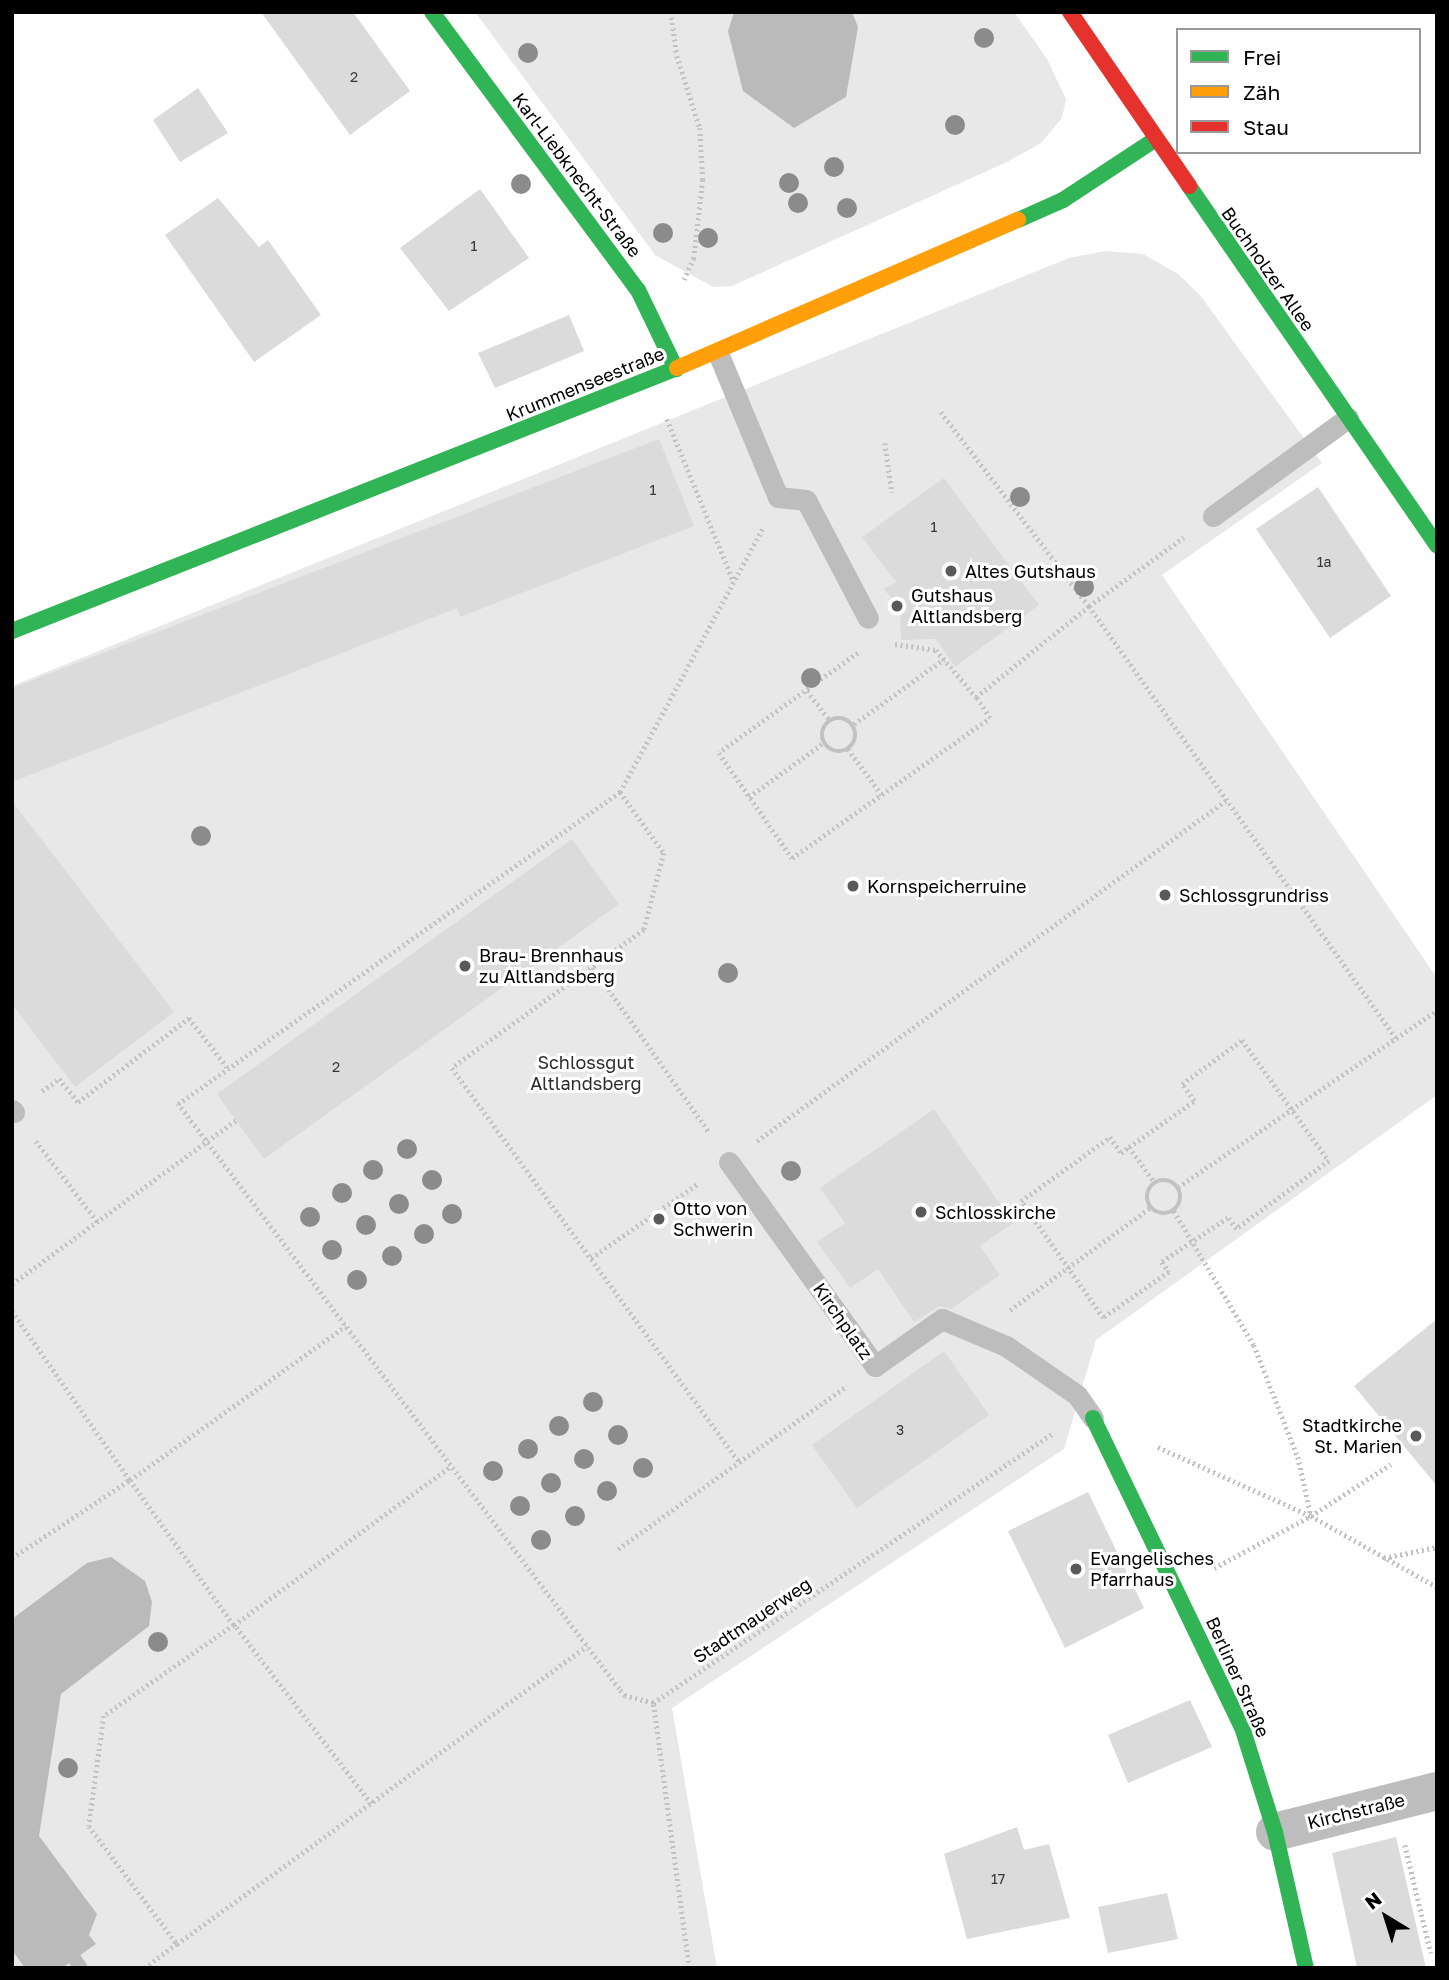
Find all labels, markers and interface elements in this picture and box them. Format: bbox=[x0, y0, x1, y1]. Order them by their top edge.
legend bbox=[1176, 28, 1421, 154]
text: Frei bbox=[1243, 44, 1281, 70]
house number: 2 bbox=[350, 69, 358, 85]
text: Zäh bbox=[1243, 79, 1280, 105]
street label: Karl-Liebknecht-Straße bbox=[508, 89, 646, 261]
text: Stau bbox=[1243, 114, 1289, 140]
street label: Buchholzer Allee bbox=[1217, 203, 1319, 335]
house number: 1 bbox=[471, 238, 477, 254]
street label: Krummenseestraße bbox=[503, 342, 667, 426]
house number: 1 bbox=[650, 482, 656, 498]
house number: 1 bbox=[931, 519, 937, 535]
house number: 1a bbox=[1317, 554, 1331, 570]
place label: Altes Gutshaus bbox=[965, 560, 1096, 582]
marker: Altes Gutshaus bbox=[943, 563, 959, 579]
place label: Gutshaus Altlandsberg bbox=[911, 585, 1022, 628]
marker: Gutshaus Altlandsberg bbox=[889, 598, 905, 614]
place label: Kornspeicherruine bbox=[867, 875, 1026, 897]
marker: Kornspeicherruine bbox=[845, 878, 861, 894]
place label: Schlossgrundriss bbox=[1179, 884, 1329, 906]
marker: Schlossgrundriss bbox=[1157, 887, 1173, 903]
place label: Brau- Brennhaus zu Altlandsberg bbox=[479, 945, 623, 988]
marker: Brau- Brennhaus zu Altlandsberg bbox=[457, 958, 473, 974]
park label: Schlossgut Altlandsberg bbox=[530, 1052, 642, 1094]
house number: 2 bbox=[332, 1059, 340, 1075]
place label: Otto von Schwerin bbox=[673, 1198, 753, 1240]
place label: Schlosskirche bbox=[935, 1201, 1056, 1223]
marker: Schlosskirche bbox=[913, 1204, 929, 1220]
marker: Otto von Schwerin bbox=[651, 1211, 667, 1227]
street label: Kirchplatz bbox=[809, 1279, 877, 1363]
place label: Stadtkirche St. Marien bbox=[1302, 1415, 1402, 1458]
house number: 3 bbox=[896, 1422, 904, 1438]
marker: Stadtkirche St. Marien bbox=[1408, 1428, 1424, 1444]
place label: Evangelisches Pfarrhaus bbox=[1090, 1548, 1214, 1590]
marker: Evangelisches Pfarrhaus bbox=[1068, 1561, 1084, 1577]
street label: Stadtmauerweg bbox=[689, 1573, 815, 1667]
street label: Berliner Straße bbox=[1202, 1614, 1274, 1740]
street label: Kirchstraße bbox=[1305, 1788, 1407, 1834]
house number: 17 bbox=[991, 1871, 1005, 1887]
north arrow bbox=[1351, 1882, 1421, 1952]
text: N bbox=[1360, 1887, 1386, 1914]

